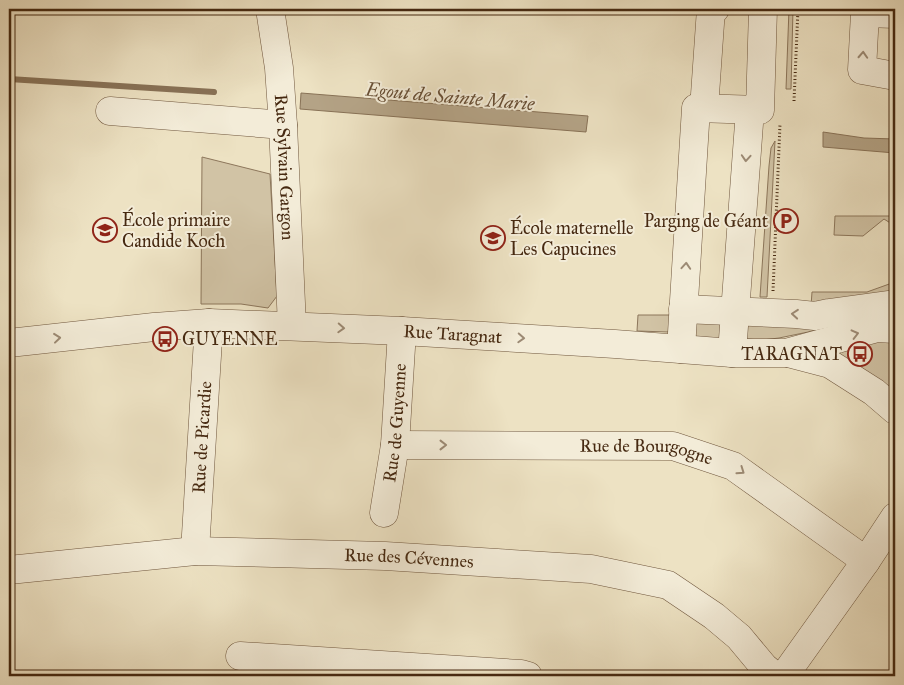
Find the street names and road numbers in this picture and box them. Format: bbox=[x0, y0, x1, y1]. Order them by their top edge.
street label: Rue Sylvain Gargon bbox=[270, 93, 299, 241]
street label: Rue Taragnat bbox=[403, 320, 503, 348]
street label: Rue de Guyenne bbox=[378, 363, 411, 484]
street label: Rue de Picardie bbox=[188, 380, 216, 494]
street label: Rue de Bourgogne bbox=[580, 435, 716, 470]
street label: Rue des Cévennes bbox=[344, 544, 474, 573]

